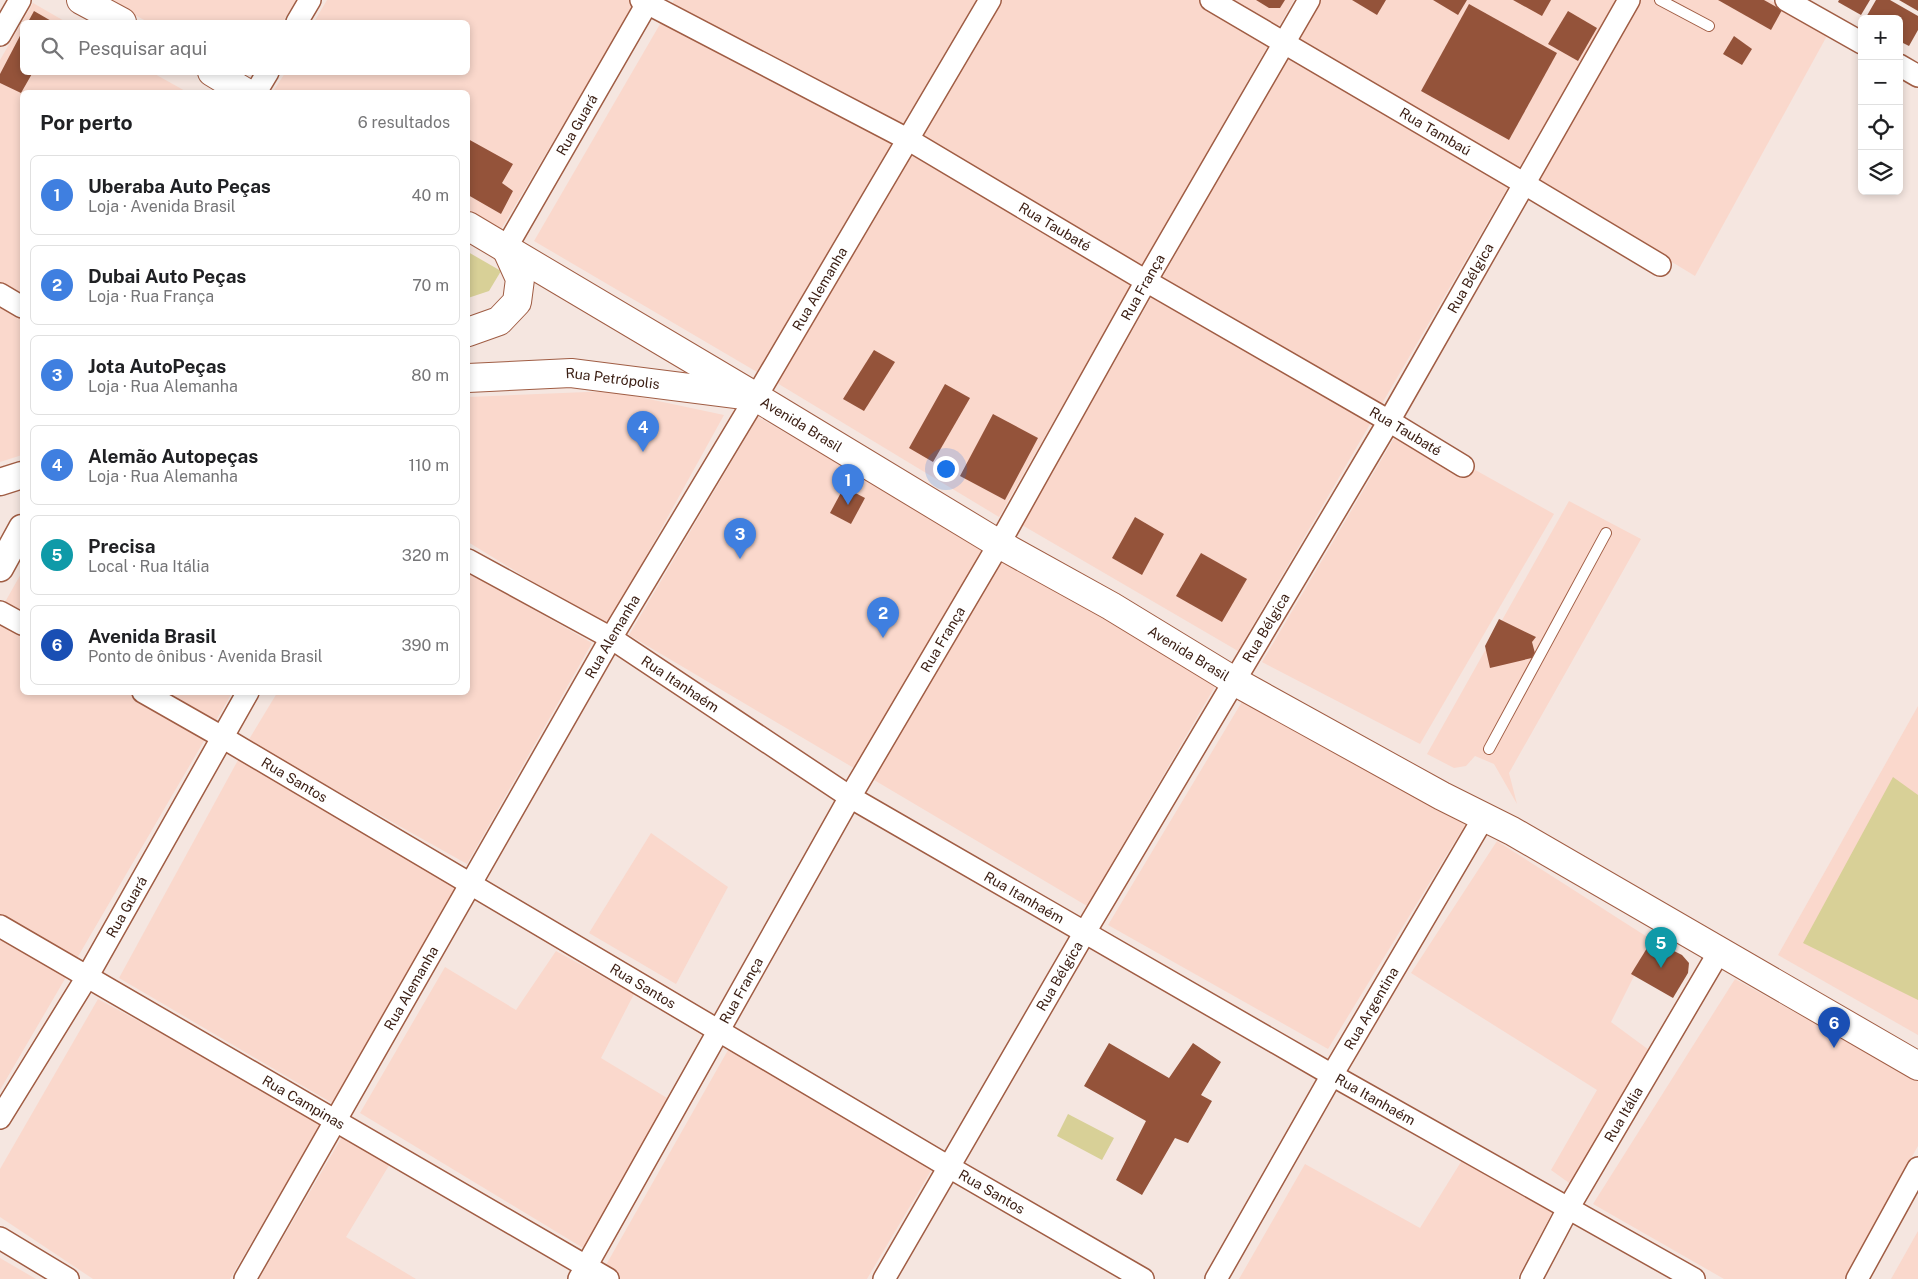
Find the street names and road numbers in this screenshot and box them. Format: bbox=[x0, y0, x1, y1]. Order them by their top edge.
street label: Rua Guará bbox=[553, 92, 601, 158]
street label: Rua Tambaú bbox=[1397, 104, 1474, 159]
street label: Rua Taubaté bbox=[1016, 199, 1094, 254]
street label: Rua Bélgica bbox=[1444, 240, 1497, 316]
street label: Rua Alemanha bbox=[789, 244, 851, 333]
street label: Rua França bbox=[1118, 251, 1168, 323]
street label: Rua Petrópolis bbox=[565, 365, 661, 392]
street label: Avenida Brasil bbox=[758, 394, 845, 455]
street label: Rua Taubaté bbox=[1367, 404, 1444, 459]
street label: Rua Bélgica bbox=[1239, 590, 1293, 665]
street label: Rua Alemanha bbox=[582, 592, 643, 681]
street label: Rua França bbox=[917, 604, 968, 675]
street label: Avenida Brasil bbox=[1145, 623, 1232, 684]
street label: Rua Itanhaém bbox=[638, 653, 722, 716]
street label: Rua Santos bbox=[259, 754, 330, 805]
street label: Rua Itanhaém bbox=[981, 868, 1067, 927]
street label: Rua Guará bbox=[103, 874, 150, 941]
street label: Rua Bélgica bbox=[1033, 938, 1086, 1014]
street label: Rua Alemanha bbox=[381, 943, 441, 1033]
street label: Rua França bbox=[716, 955, 766, 1026]
street label: Rua Santos bbox=[607, 960, 679, 1012]
street label: Rua Argentina bbox=[1341, 964, 1402, 1052]
street label: Rua Itanhaém bbox=[1332, 1070, 1418, 1128]
street label: Rua Campinas bbox=[259, 1072, 348, 1132]
street label: Rua Itália bbox=[1601, 1084, 1646, 1145]
street label: Rua Santos bbox=[956, 1166, 1028, 1217]

